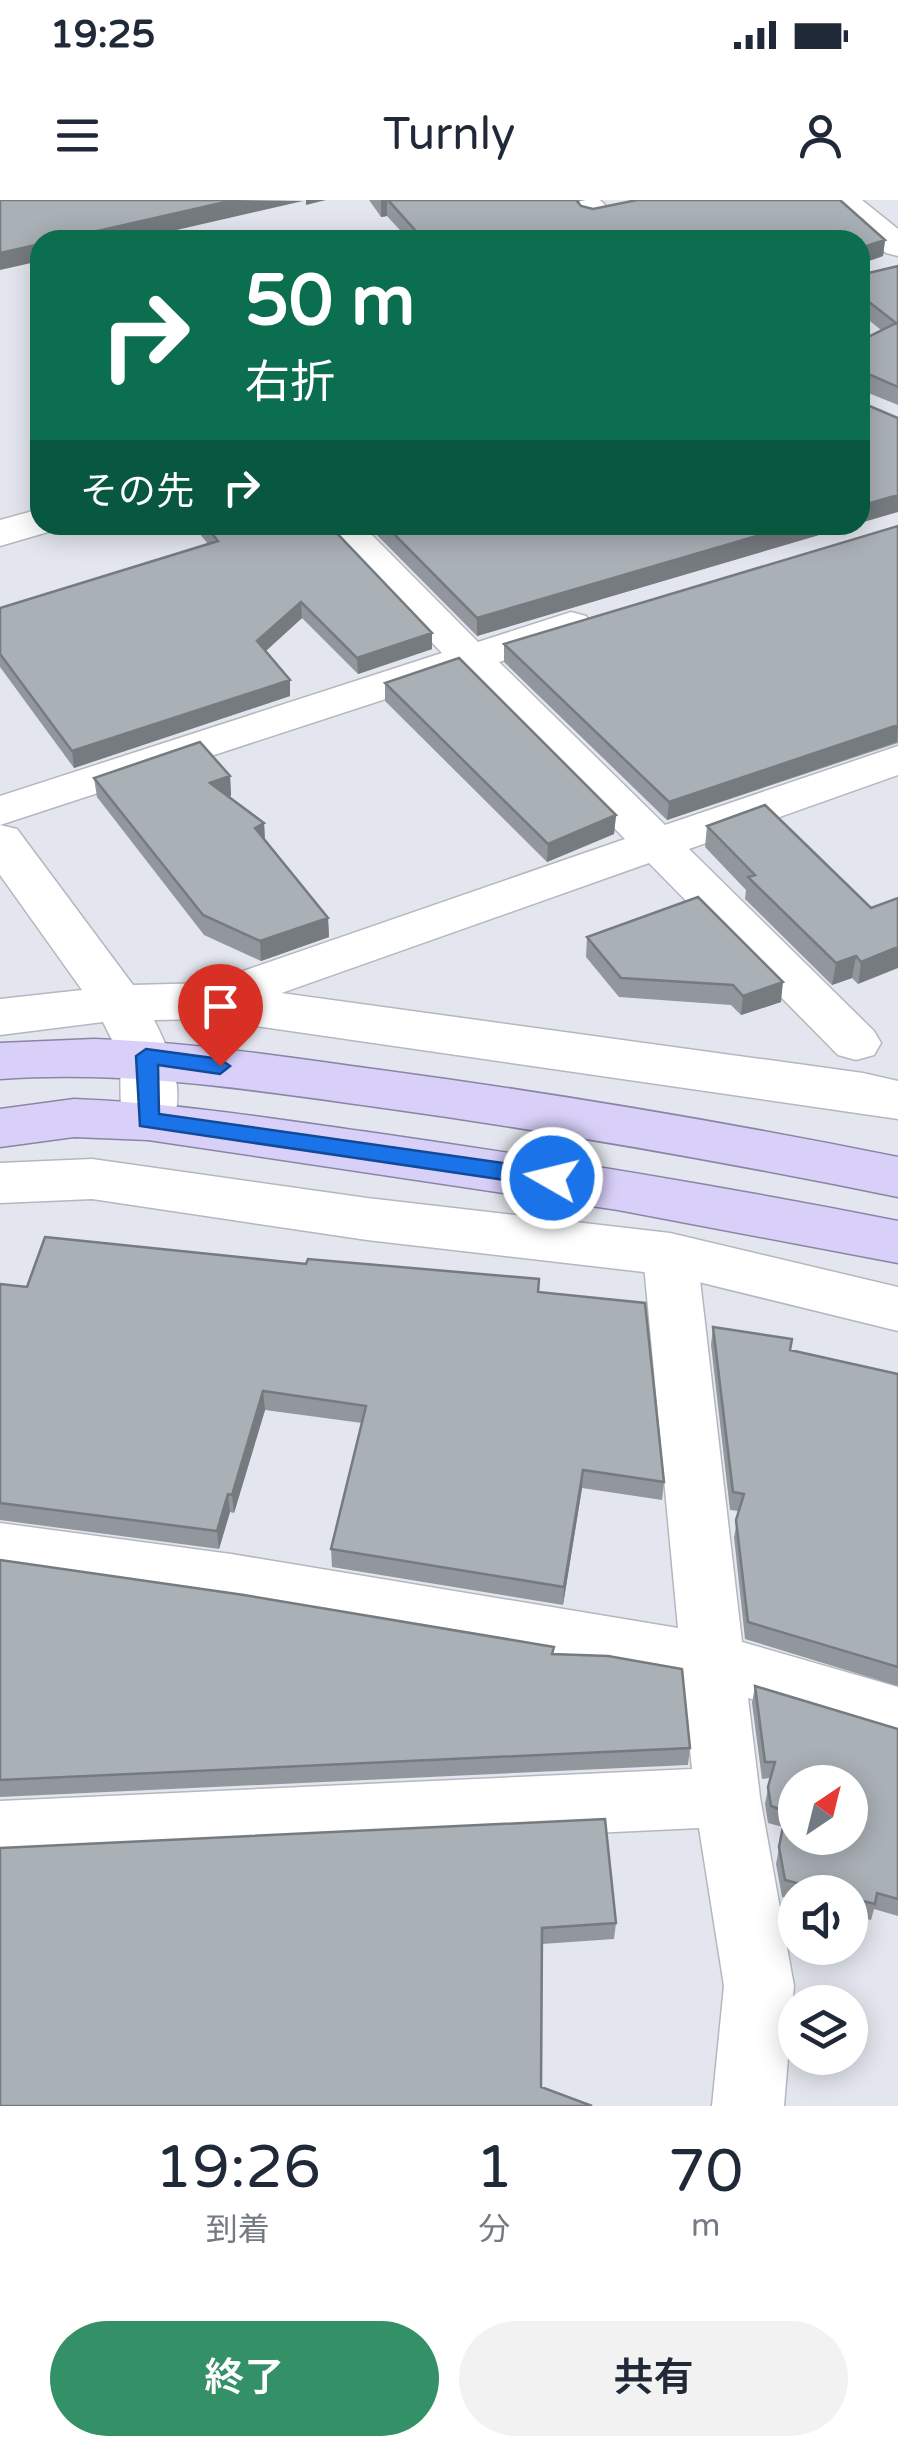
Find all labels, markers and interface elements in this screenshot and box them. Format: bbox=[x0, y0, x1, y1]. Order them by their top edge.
text: 19:25 bbox=[50, 12, 155, 58]
icon: menu bbox=[50, 108, 105, 163]
text: Turnly bbox=[383, 108, 515, 162]
icon: person bbox=[793, 108, 848, 163]
text: 50 m bbox=[245, 260, 415, 344]
icon: right bbox=[80, 270, 210, 400]
text: 右折 bbox=[245, 356, 335, 410]
icon: right bbox=[214, 460, 269, 515]
text: その先 bbox=[80, 469, 194, 515]
pin bbox=[178, 964, 263, 1067]
icon: arrive bbox=[193, 979, 248, 1034]
position arrow bbox=[500, 1126, 604, 1230]
north arrow bbox=[778, 1765, 868, 1855]
map controls bbox=[778, 1765, 868, 2075]
button: sound bbox=[778, 1875, 868, 1965]
button: layers bbox=[778, 1985, 868, 2075]
text: 19:26 bbox=[155, 2132, 321, 2204]
text: 1 bbox=[476, 2132, 513, 2204]
text: 70 bbox=[668, 2136, 743, 2208]
text: m bbox=[691, 2207, 720, 2245]
text: 到着 bbox=[206, 2211, 270, 2249]
text: 分 bbox=[478, 2211, 510, 2249]
button: 終了 bbox=[50, 2321, 439, 2436]
button: 共有 bbox=[459, 2321, 848, 2436]

